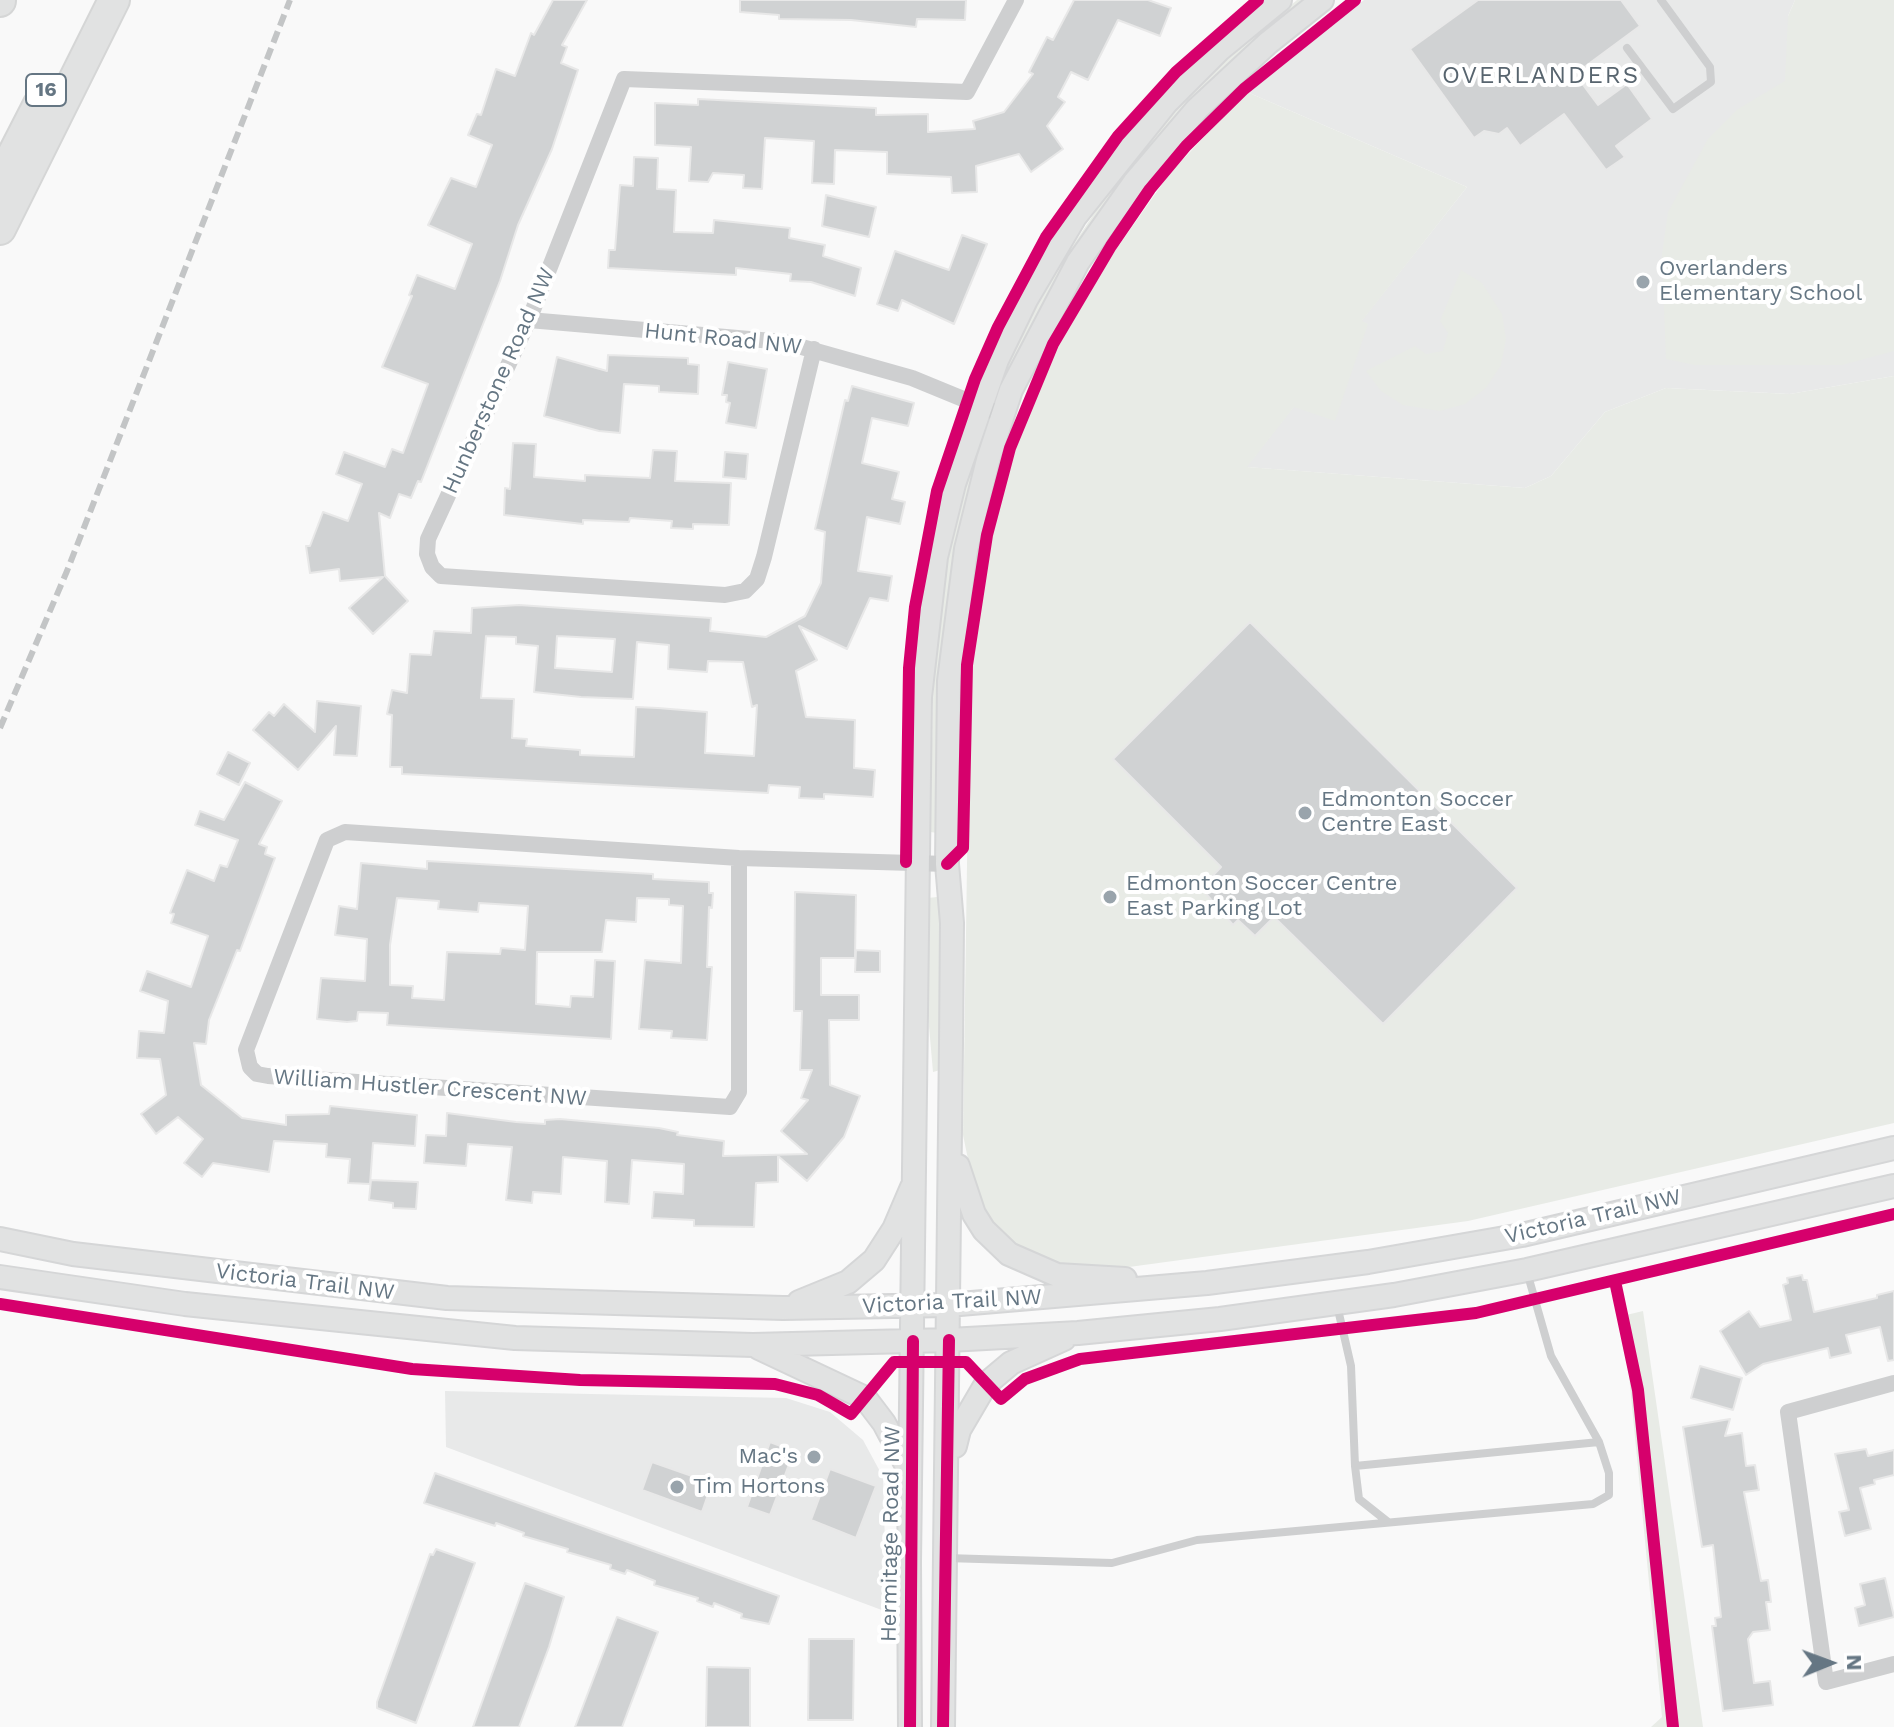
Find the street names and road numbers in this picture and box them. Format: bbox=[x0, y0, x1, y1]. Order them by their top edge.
road number: 16 bbox=[26, 74, 66, 106]
street label: Hunberstone Road NW bbox=[437, 264, 561, 498]
street label: Hunt Road NW bbox=[643, 318, 803, 360]
street label: William Hustler Crescent NW bbox=[272, 1064, 588, 1112]
street label: Victoria Trail NW bbox=[1502, 1184, 1684, 1250]
street label: Victoria Trail NW bbox=[214, 1258, 396, 1306]
street label: Victoria Trail NW bbox=[861, 1284, 1043, 1320]
street label: Hermitage Road NW bbox=[876, 1426, 906, 1642]

